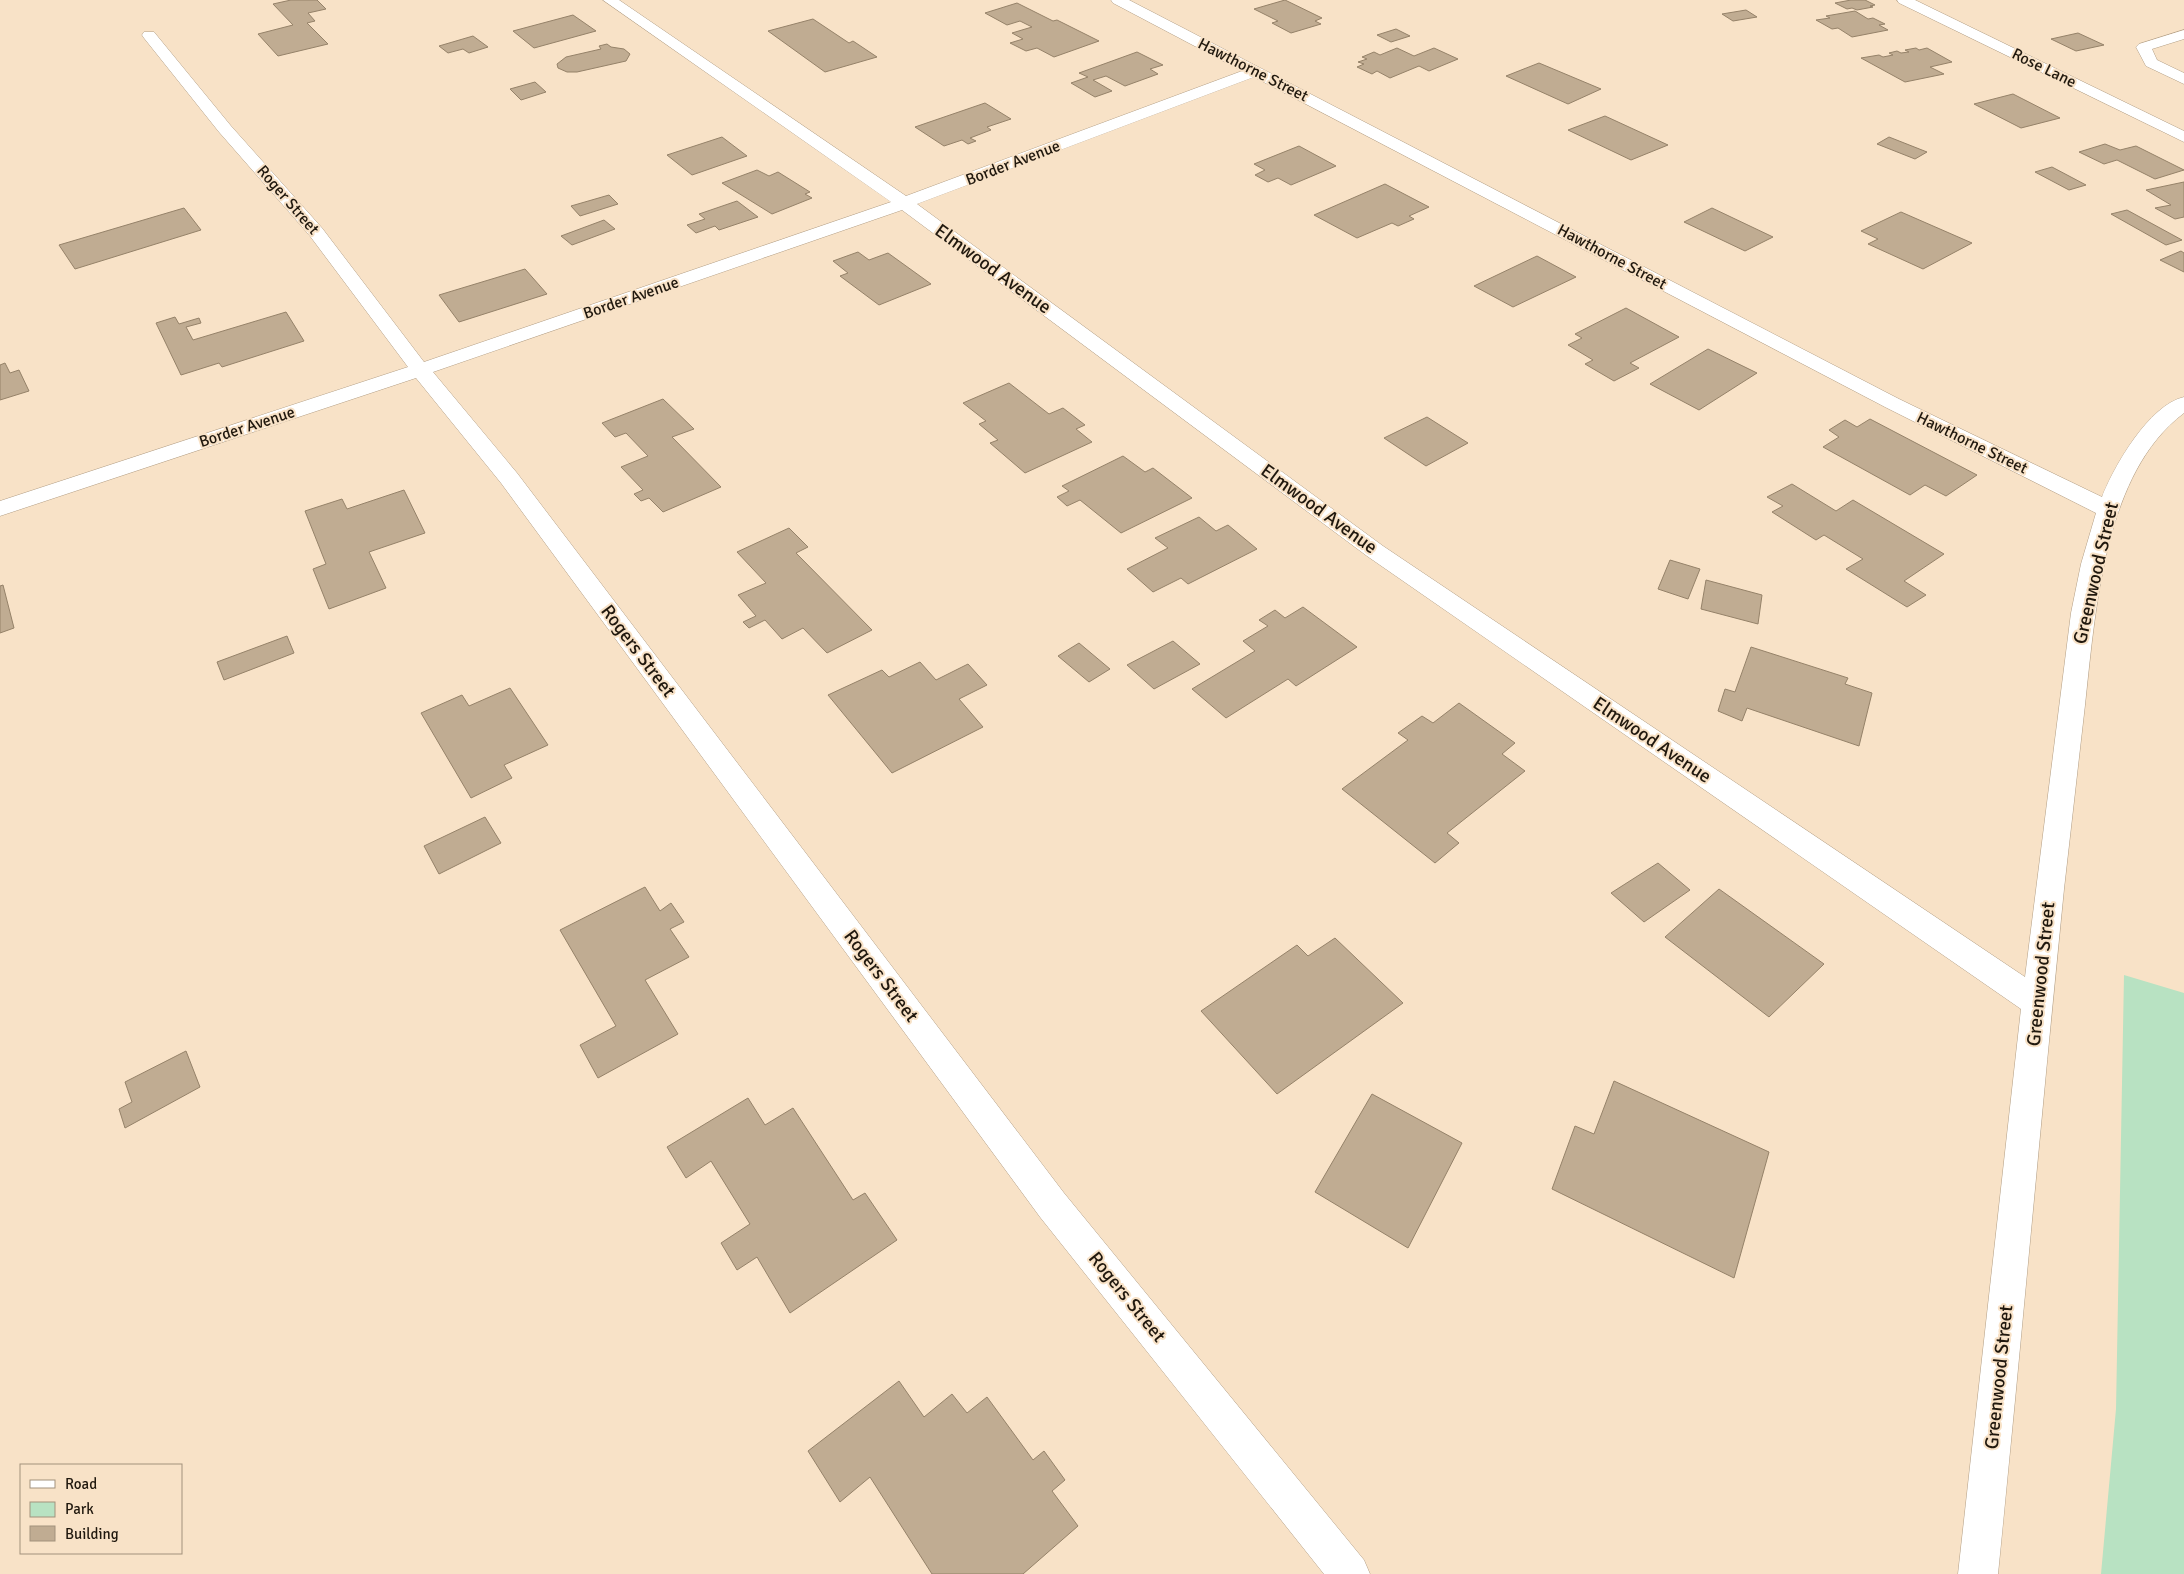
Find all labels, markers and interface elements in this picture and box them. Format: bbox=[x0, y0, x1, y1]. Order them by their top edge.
street label: Hawthorne Street bbox=[1195, 34, 1312, 107]
street label: Rose Lane bbox=[2008, 44, 2080, 92]
street label: Border Avenue bbox=[963, 136, 1063, 190]
street label: Roger Street bbox=[252, 161, 324, 239]
street label: Elmwood Avenue bbox=[930, 219, 1056, 319]
street label: Hawthorne Street bbox=[1554, 220, 1670, 294]
street label: Border Avenue bbox=[581, 272, 681, 324]
street label: Border Avenue bbox=[197, 402, 297, 452]
street label: Hawthorne Street bbox=[1913, 407, 2031, 479]
street label: Elmwood Avenue bbox=[1256, 459, 1382, 559]
street label: Greenwood Street bbox=[2068, 499, 2124, 646]
street label: Rogers Street bbox=[595, 600, 681, 702]
street label: Elmwood Avenue bbox=[1588, 691, 1716, 789]
street label: Greenwood Street bbox=[2021, 900, 2061, 1047]
street label: Rogers Street bbox=[838, 925, 924, 1027]
street label: Rogers Street bbox=[1083, 1247, 1171, 1347]
street label: Greenwood Street bbox=[1979, 1303, 2019, 1450]
legend bbox=[20, 1464, 182, 1554]
text: Road bbox=[65, 1475, 97, 1493]
text: Park bbox=[65, 1500, 94, 1518]
text: Building bbox=[65, 1525, 119, 1543]

